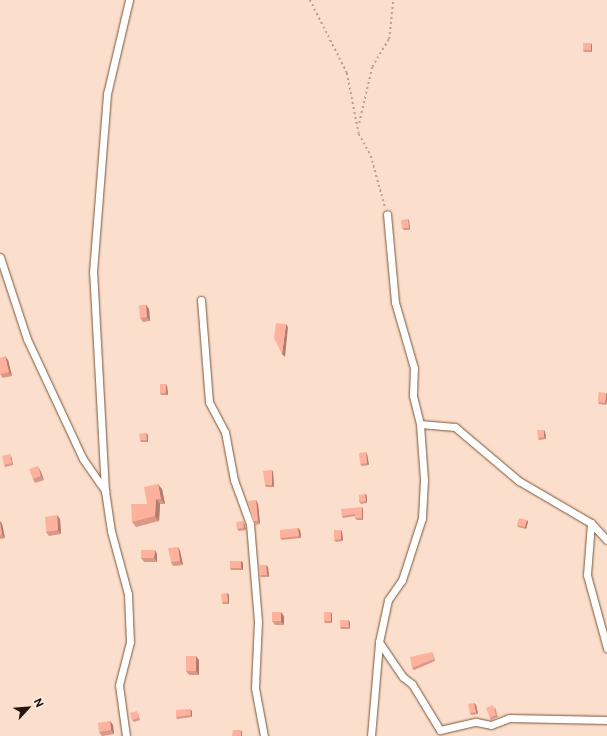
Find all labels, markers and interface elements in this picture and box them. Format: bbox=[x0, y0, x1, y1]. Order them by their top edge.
north arrow bbox=[8, 688, 48, 728]
text: N bbox=[32, 696, 47, 709]

